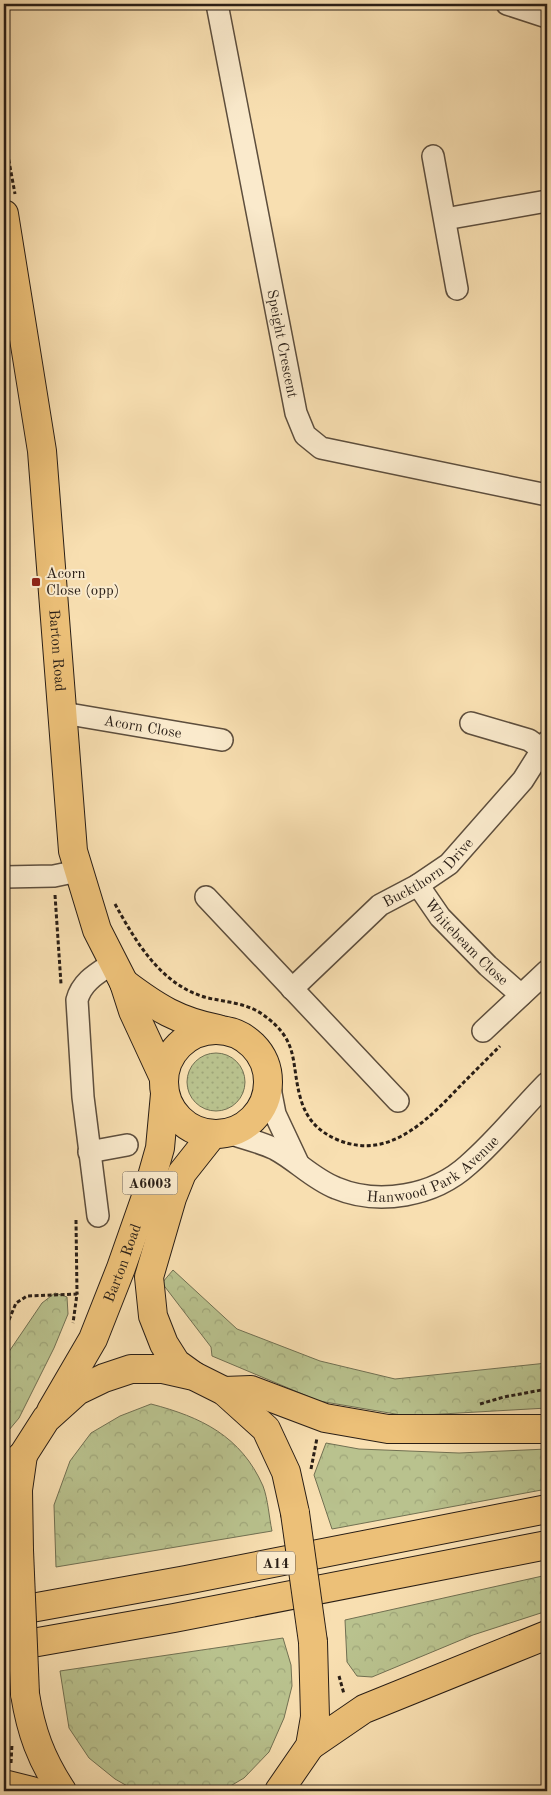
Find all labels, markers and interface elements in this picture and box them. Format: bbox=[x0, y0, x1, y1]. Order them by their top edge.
street label: Speight Crescent bbox=[263, 288, 299, 400]
place label: Acorn Close (opp) bbox=[46, 567, 119, 599]
marker: Acorn Close (opp) bbox=[30, 576, 42, 588]
street label: Barton Road bbox=[45, 609, 67, 692]
street label: Acorn Close bbox=[102, 714, 183, 742]
street label: Buckthorn Drive bbox=[381, 836, 477, 911]
street label: Whitebeam Close bbox=[421, 897, 510, 989]
street label: Hanwood Park Avenue bbox=[366, 1134, 503, 1206]
road number: A6003 bbox=[122, 1172, 178, 1194]
street label: Barton Road bbox=[102, 1222, 145, 1305]
road number: A14 bbox=[257, 1552, 295, 1575]

